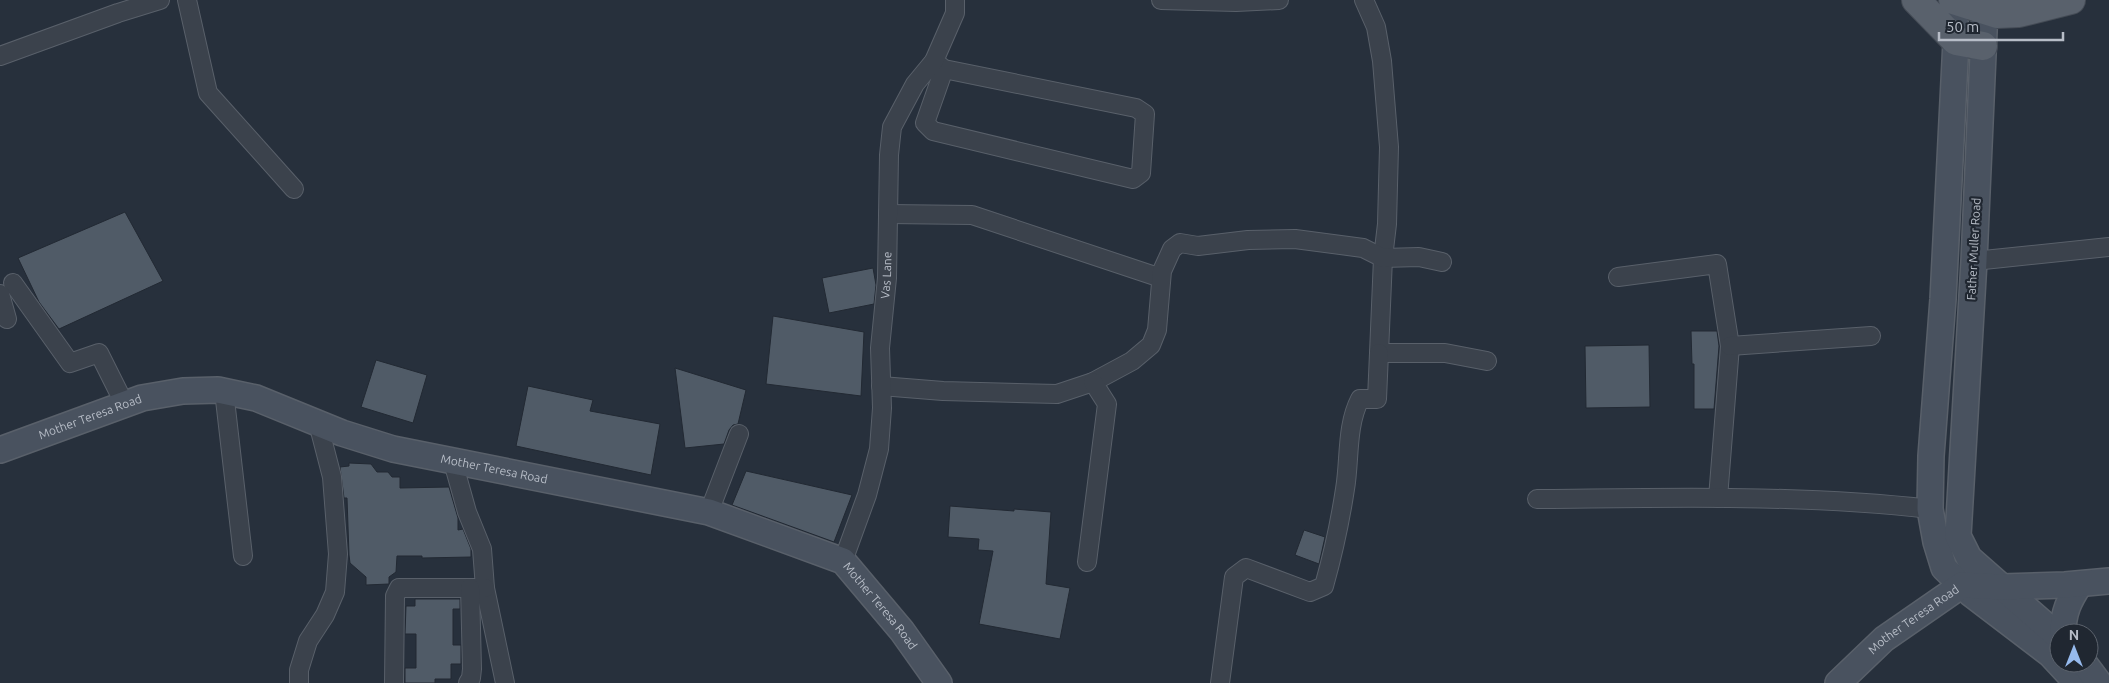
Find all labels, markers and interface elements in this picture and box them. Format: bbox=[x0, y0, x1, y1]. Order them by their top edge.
scale bar bbox=[1939, 10, 2063, 42]
text: 50 m bbox=[1946, 18, 1979, 35]
street label: Father Muller Road bbox=[1964, 197, 1983, 301]
street label: Vas Lane bbox=[878, 251, 893, 299]
street label: Mother Teresa Road bbox=[37, 392, 143, 441]
street label: Mother Teresa Road bbox=[440, 452, 549, 486]
street label: Mother Teresa Road bbox=[841, 559, 920, 652]
street label: Mother Teresa Road bbox=[1865, 582, 1961, 656]
north arrow bbox=[2049, 623, 2099, 673]
text: N bbox=[2069, 627, 2079, 643]

